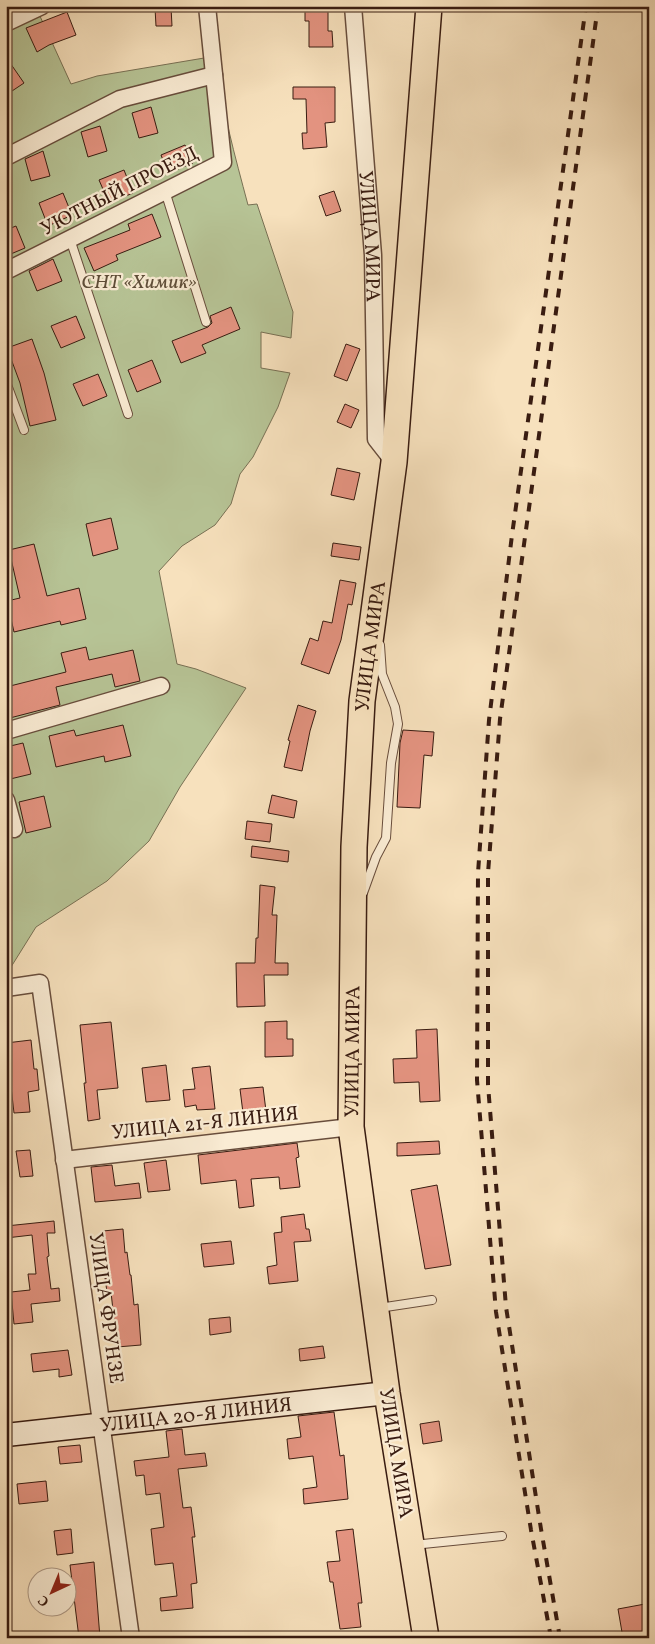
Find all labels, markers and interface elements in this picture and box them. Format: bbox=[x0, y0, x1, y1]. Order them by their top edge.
street label: УЮТНЫЙ ПРОЕЗД bbox=[36, 140, 204, 244]
street label: УЛИЦА МИРА bbox=[350, 170, 386, 302]
park label: СНТ «Химик» bbox=[81, 269, 197, 297]
street label: УЛИЦА МИРА bbox=[349, 579, 394, 712]
street label: УЛИЦА МИРА bbox=[339, 986, 369, 1117]
street label: УЛИЦА 21-Я ЛИНИЯ bbox=[110, 1100, 300, 1148]
street label: УЛИЦА ФРУНЗЕ bbox=[81, 1231, 129, 1386]
street label: УЛИЦА МИРА bbox=[371, 1386, 419, 1520]
street label: УЛИЦА 20-Я ЛИНИЯ bbox=[98, 1392, 294, 1441]
north arrow bbox=[28, 1566, 78, 1616]
text: С bbox=[34, 1590, 54, 1610]

